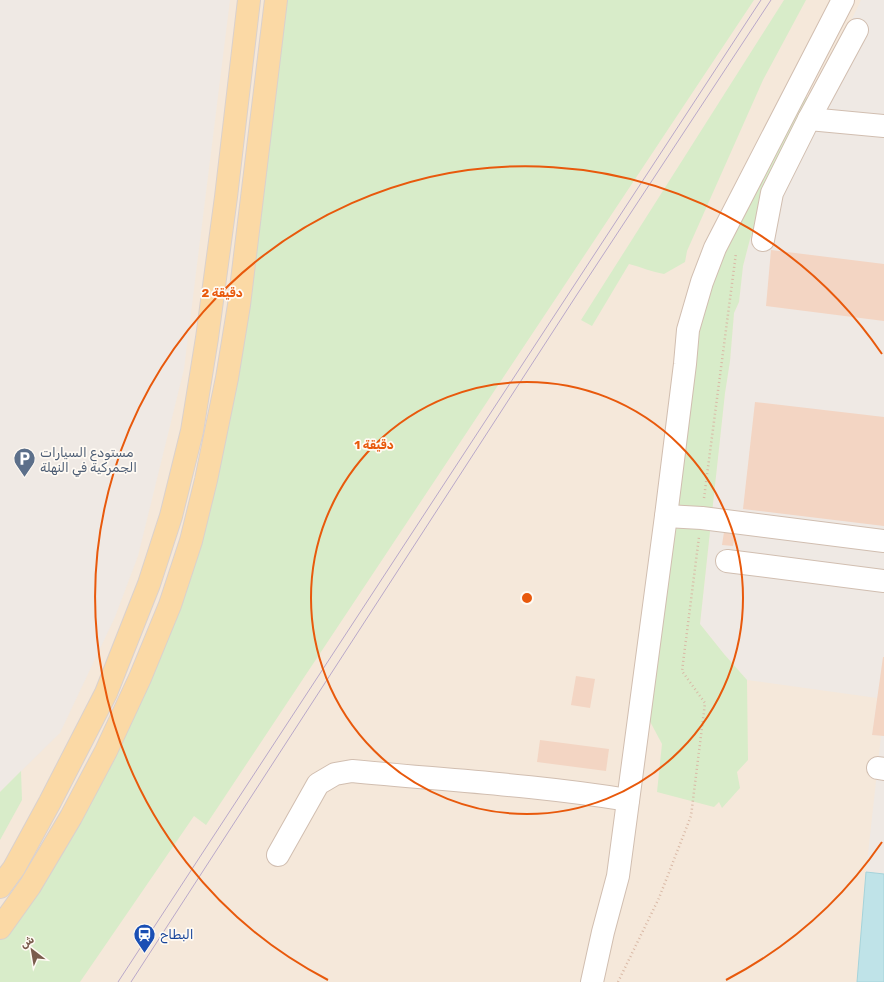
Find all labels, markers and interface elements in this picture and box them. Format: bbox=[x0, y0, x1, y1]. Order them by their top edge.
text: 2 دقيقة bbox=[201, 286, 243, 300]
text: 1 دقيقة bbox=[354, 438, 394, 452]
place label: مستودع السيارات الجمركية في النهلة bbox=[40, 445, 137, 477]
parking icon: مستودع السيارات الجمركية في النهلة bbox=[12, 446, 38, 479]
centre of rings bbox=[520, 591, 534, 605]
station icon: البطاح bbox=[131, 921, 157, 954]
place label: البطاح bbox=[160, 927, 193, 944]
north arrow bbox=[12, 930, 52, 970]
text: ش bbox=[18, 933, 36, 951]

